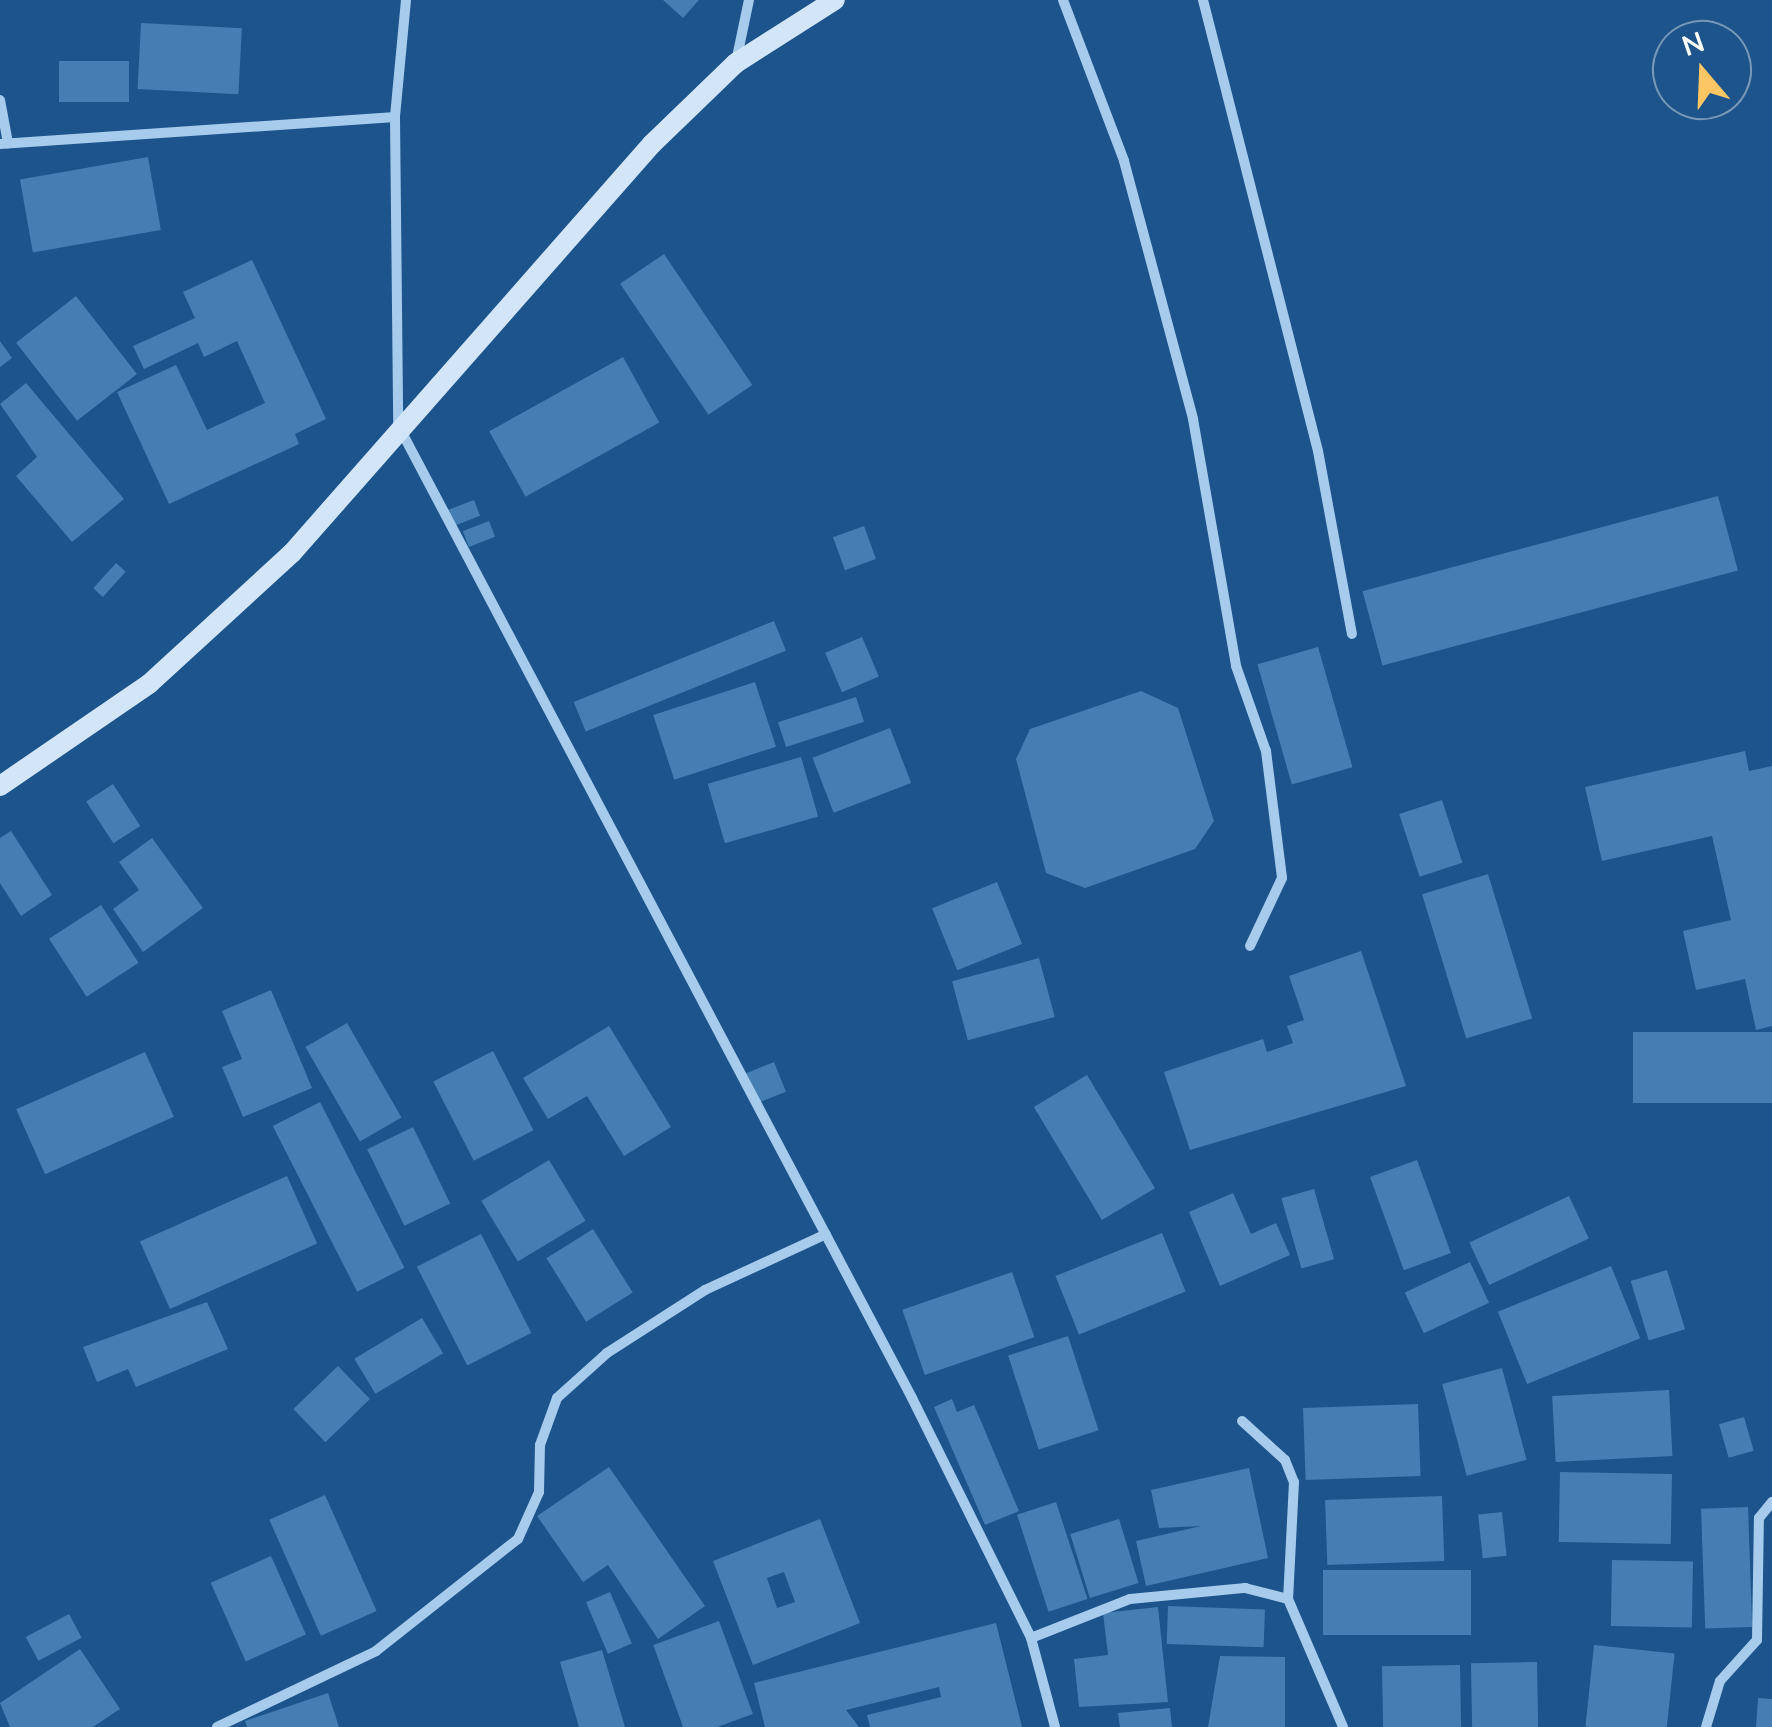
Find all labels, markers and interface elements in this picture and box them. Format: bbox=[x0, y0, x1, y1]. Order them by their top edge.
north arrow bbox=[1652, 20, 1752, 120]
text: N bbox=[1677, 23, 1708, 63]

